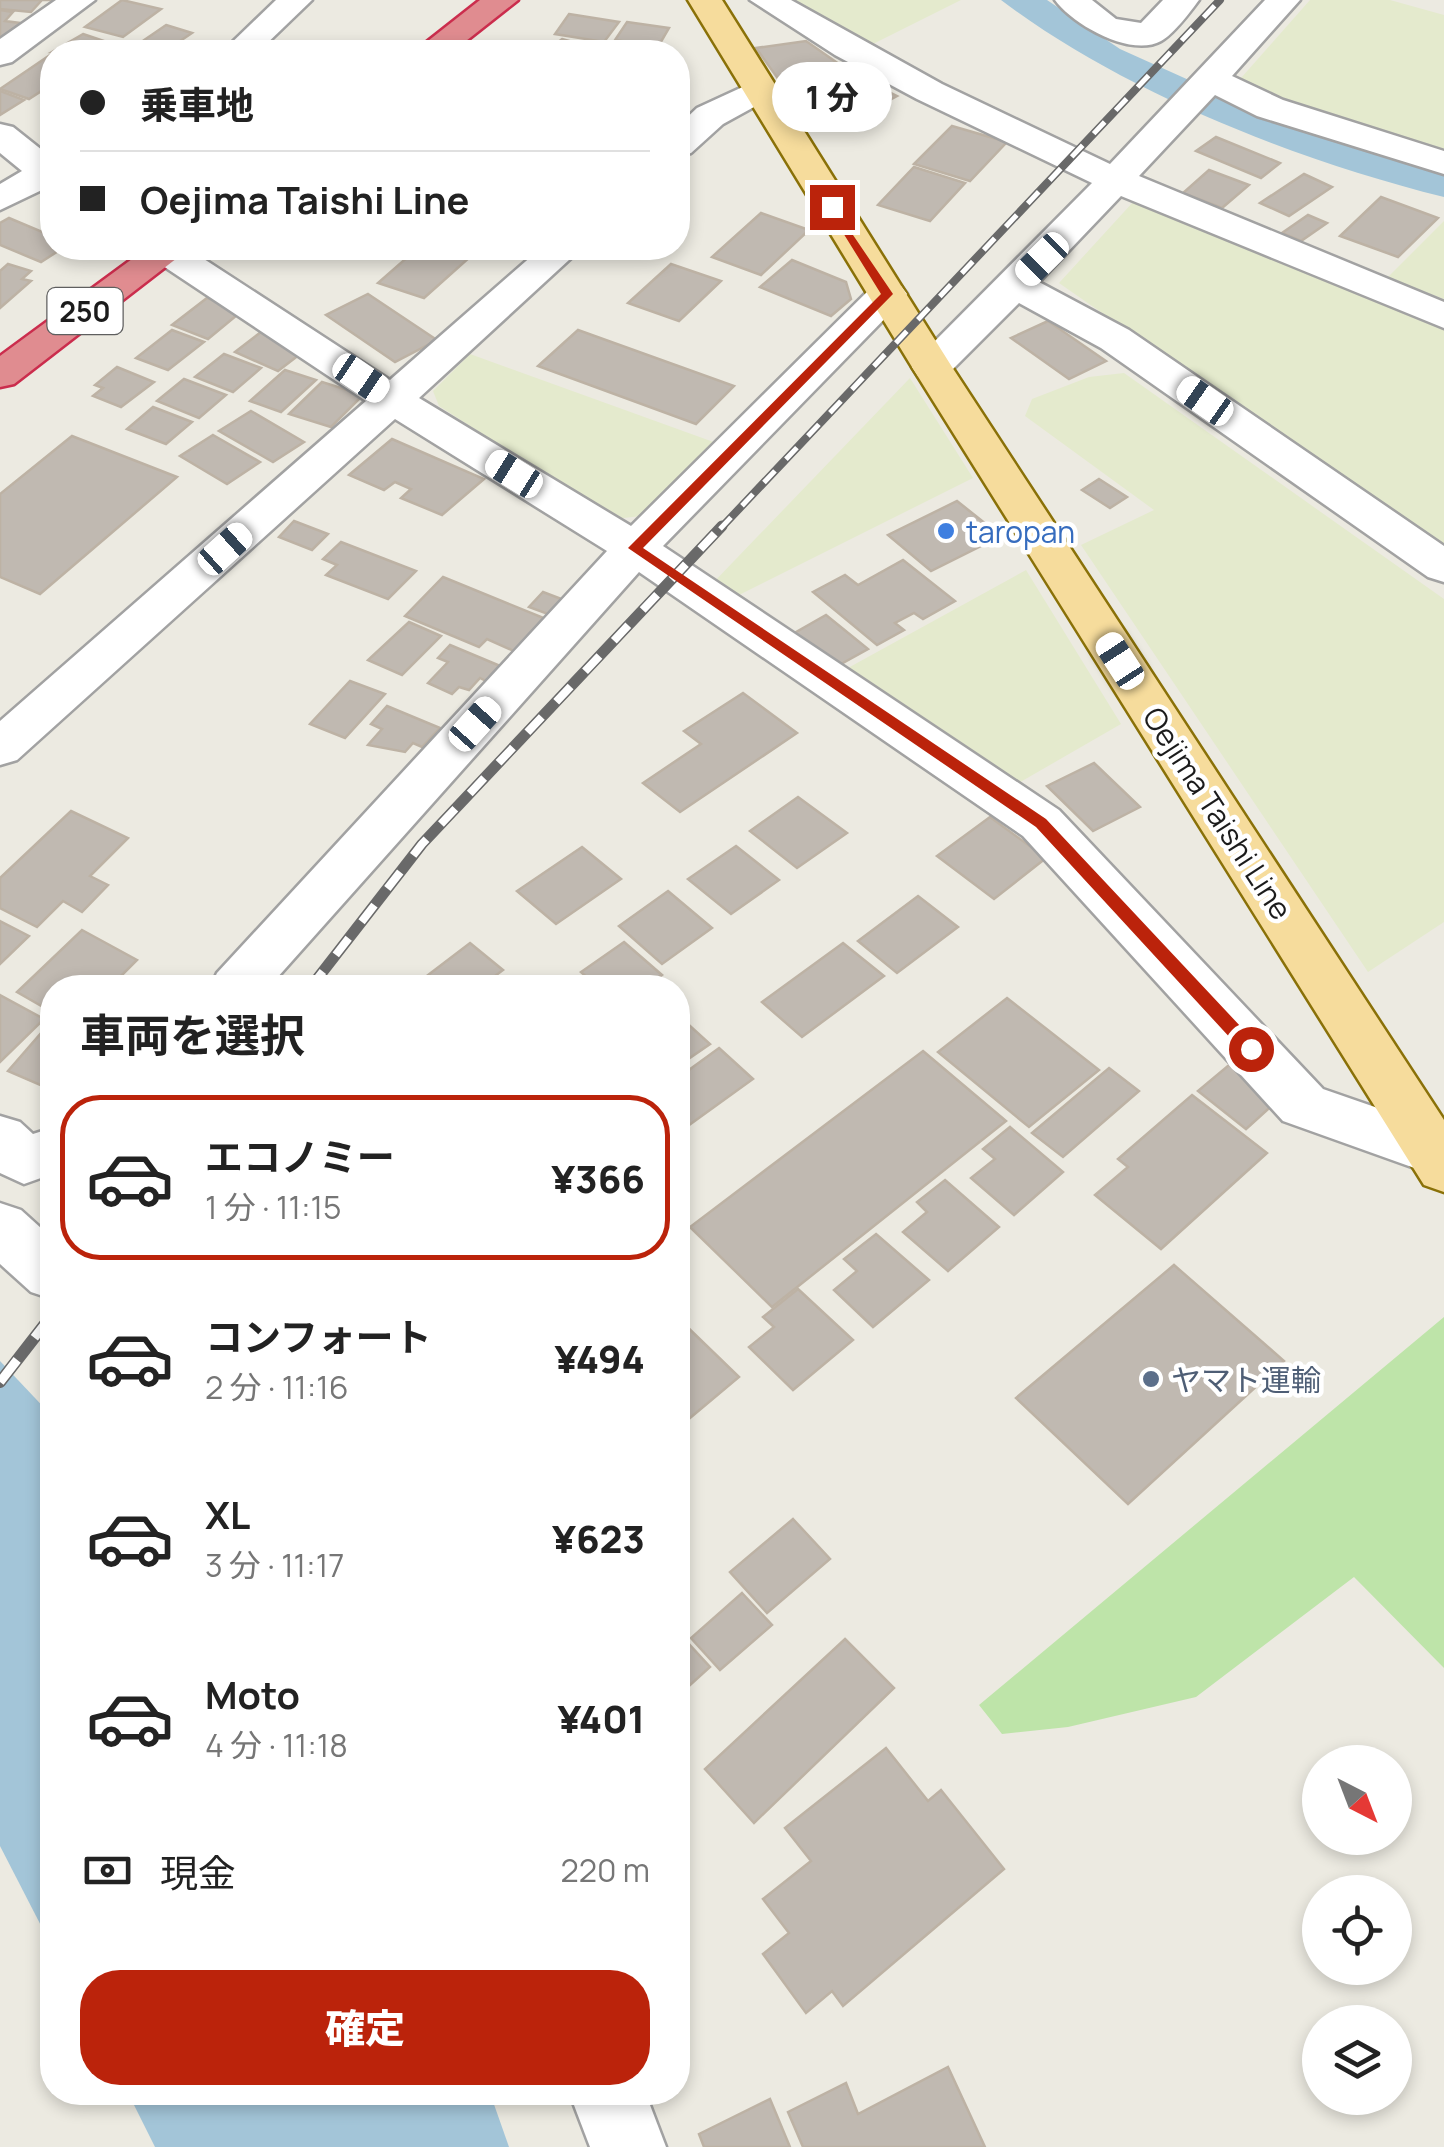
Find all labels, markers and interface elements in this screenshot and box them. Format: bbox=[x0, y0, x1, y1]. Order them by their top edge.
callout: 1 分 bbox=[772, 62, 892, 132]
text: 1 分 bbox=[806, 75, 858, 119]
text: 乗車地 bbox=[140, 78, 254, 130]
text: Oejima Taishi Line bbox=[140, 173, 469, 225]
route end bbox=[810, 185, 855, 230]
car bbox=[1010, 227, 1074, 291]
road number: 250 bbox=[48, 288, 122, 334]
car bbox=[328, 349, 394, 407]
car bbox=[1172, 372, 1238, 430]
car bbox=[481, 445, 547, 503]
place label: taropan bbox=[966, 511, 1075, 552]
car bbox=[193, 518, 257, 580]
marker: taropan bbox=[935, 520, 957, 542]
car bbox=[1091, 628, 1149, 694]
car bbox=[444, 692, 506, 756]
street label: Oejima Taishi Line bbox=[1134, 699, 1302, 927]
text: 車両を選択 bbox=[80, 1004, 305, 1066]
route start bbox=[1229, 1027, 1274, 1072]
text: エコノミー bbox=[205, 1130, 395, 1182]
icon: car bbox=[85, 1133, 175, 1223]
text: ¥366 bbox=[551, 1152, 645, 1204]
text: 1 分 · 11:15 bbox=[205, 1185, 341, 1229]
text: コンフォート bbox=[205, 1310, 432, 1362]
icon: car bbox=[85, 1313, 175, 1403]
text: ¥494 bbox=[554, 1332, 645, 1384]
place label: ヤマト運輸 bbox=[1171, 1359, 1321, 1400]
text: 2 分 · 11:16 bbox=[205, 1365, 349, 1409]
marker: ヤマト運輸 bbox=[1140, 1368, 1162, 1390]
text: XL bbox=[205, 1488, 250, 1540]
icon: car bbox=[85, 1493, 175, 1583]
text: ¥623 bbox=[552, 1512, 645, 1564]
text: 3 分 · 11:17 bbox=[205, 1543, 344, 1587]
text: Moto bbox=[205, 1668, 300, 1720]
icon: car bbox=[85, 1673, 175, 1763]
text: ¥401 bbox=[557, 1692, 645, 1744]
text: 4 分 · 11:18 bbox=[205, 1723, 348, 1767]
north arrow bbox=[1302, 1745, 1412, 1855]
map controls bbox=[1302, 1745, 1412, 2115]
icon: cash bbox=[80, 1843, 135, 1898]
text: 現金 bbox=[160, 1846, 236, 1898]
text: 220 m bbox=[560, 1848, 650, 1892]
button: locate bbox=[1302, 1875, 1412, 1985]
button: 確定 bbox=[80, 1970, 650, 2085]
button: layers bbox=[1302, 2005, 1412, 2115]

